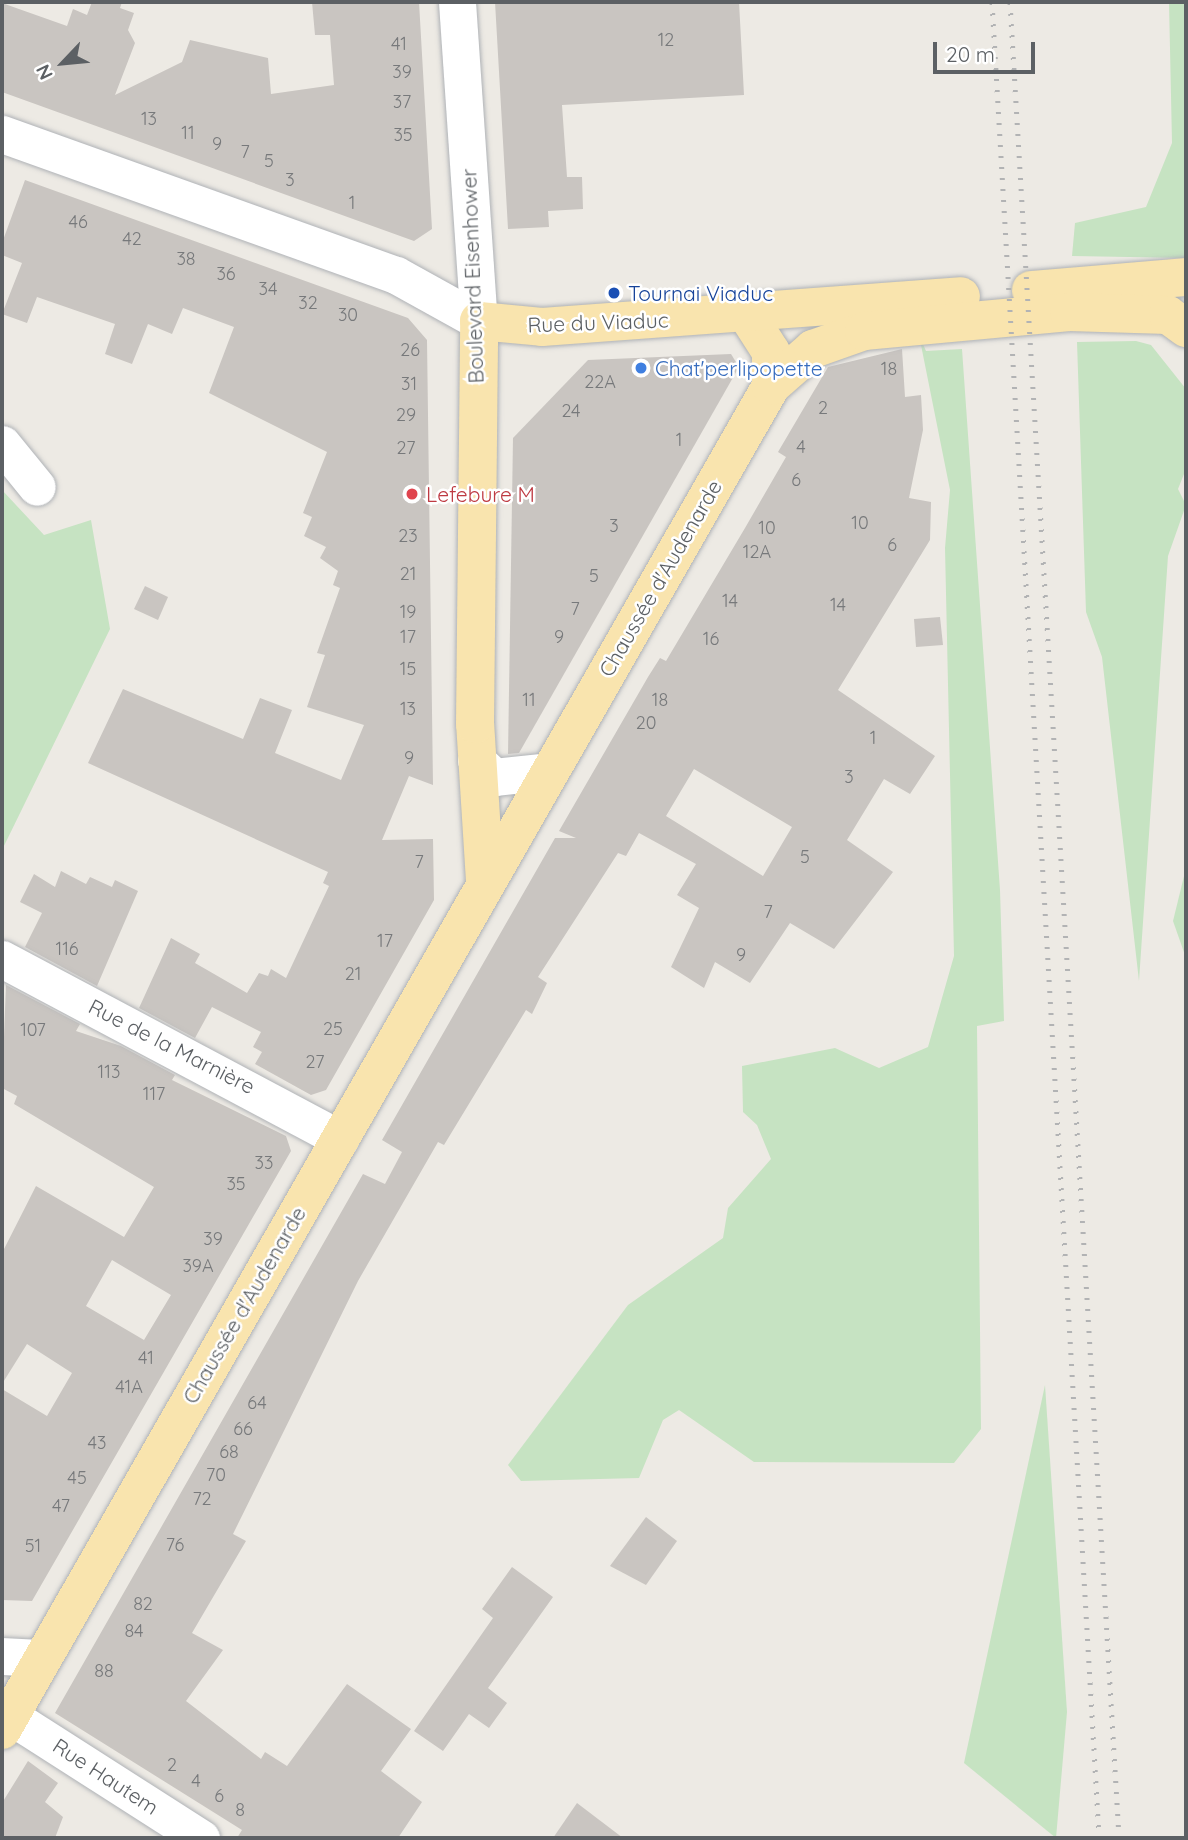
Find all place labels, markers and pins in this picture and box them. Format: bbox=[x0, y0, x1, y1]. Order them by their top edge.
place label: Tournai Viaduc bbox=[628, 280, 773, 306]
marker: Tournai Viaduc bbox=[606, 285, 622, 301]
place label: Chat'perlipopette bbox=[655, 355, 823, 381]
marker: Chat'perlipopette bbox=[633, 360, 649, 376]
place label: Lefebure M bbox=[426, 481, 535, 507]
marker: Lefebure M bbox=[404, 486, 420, 502]

